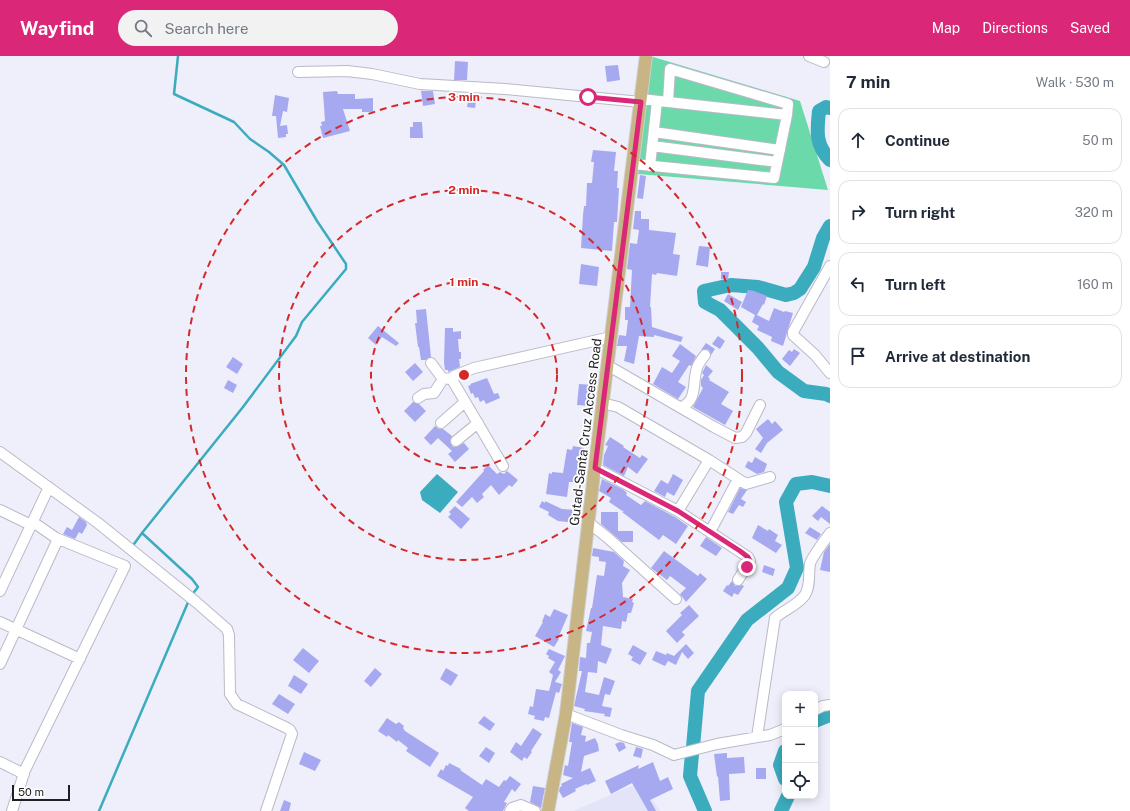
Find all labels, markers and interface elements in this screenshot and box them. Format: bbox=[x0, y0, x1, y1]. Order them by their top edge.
search box bbox=[118, 10, 398, 46]
text: Wayfind bbox=[20, 17, 94, 39]
icon: search bbox=[132, 17, 154, 39]
text: Search here bbox=[164, 20, 249, 37]
text: Map bbox=[932, 20, 960, 36]
text: Directions bbox=[982, 20, 1048, 36]
text: Saved bbox=[1070, 20, 1110, 36]
text: 7 min bbox=[846, 72, 890, 92]
text: Walk · 530 m bbox=[1036, 75, 1114, 90]
route start bbox=[579, 88, 597, 106]
text: 3 min bbox=[448, 90, 480, 104]
icon: ahead bbox=[847, 129, 869, 151]
text: Continue bbox=[885, 132, 950, 149]
text: 50 m bbox=[1082, 133, 1113, 148]
text: 2 min bbox=[448, 183, 480, 197]
icon: right bbox=[847, 201, 869, 223]
text: Turn right bbox=[885, 204, 955, 221]
text: 320 m bbox=[1075, 205, 1113, 220]
icon: left bbox=[847, 273, 869, 295]
text: 1 min bbox=[450, 275, 478, 289]
text: Turn left bbox=[885, 276, 946, 293]
text: 160 m bbox=[1077, 277, 1113, 292]
street label: Gutad-Santa Cruz Access Road bbox=[567, 338, 604, 527]
icon: arrive bbox=[847, 345, 869, 367]
text: Arrive at destination bbox=[885, 348, 1030, 365]
centre of rings bbox=[457, 368, 471, 382]
route end bbox=[738, 558, 756, 576]
map controls bbox=[782, 691, 818, 799]
button: + bbox=[782, 691, 818, 727]
button: − bbox=[782, 727, 818, 763]
button: locate bbox=[782, 763, 818, 799]
scale bar bbox=[12, 783, 70, 802]
text: 50 m bbox=[18, 786, 44, 798]

